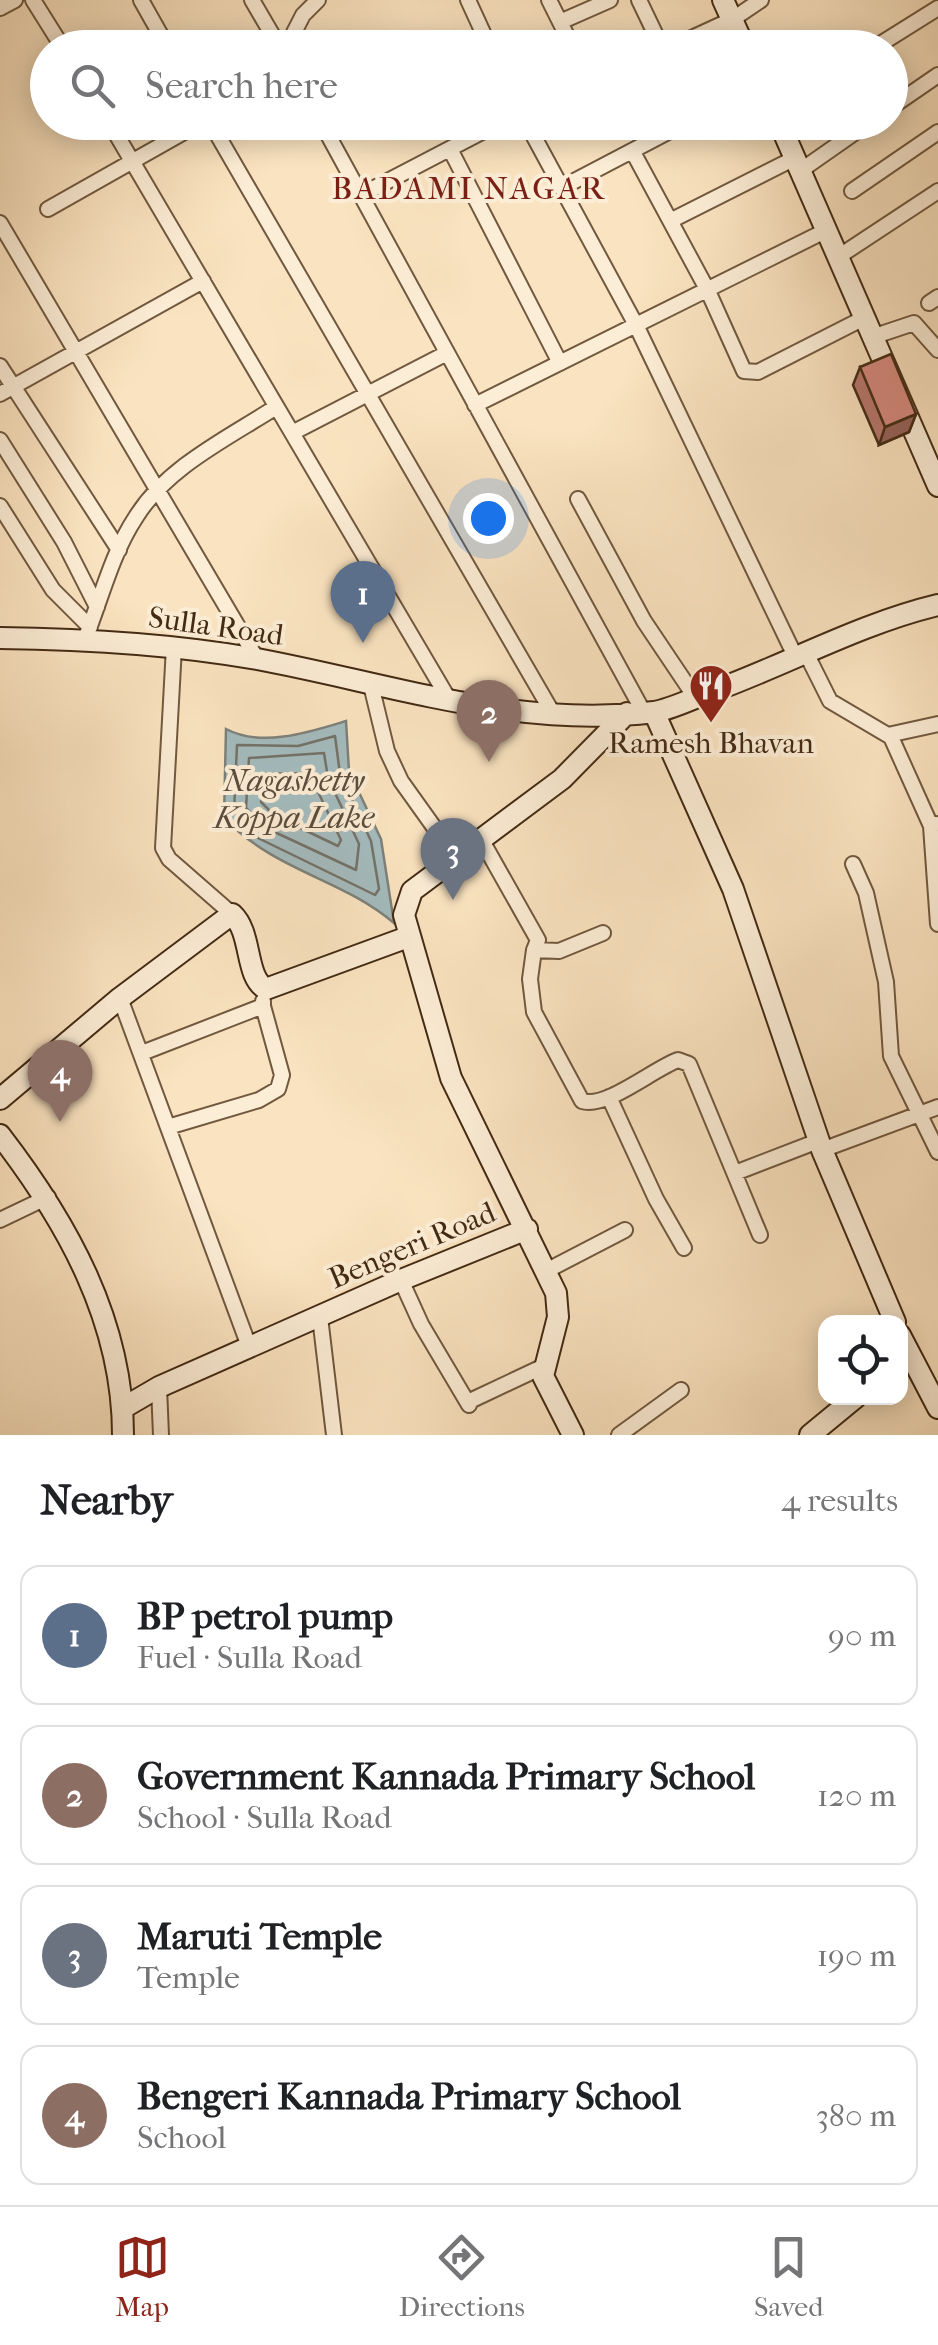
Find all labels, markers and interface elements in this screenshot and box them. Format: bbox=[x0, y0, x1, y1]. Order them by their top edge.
search box bbox=[30, 30, 908, 140]
icon: search bbox=[65, 58, 120, 113]
text: Search here bbox=[145, 63, 338, 108]
district label: BADAMI NAGAR bbox=[332, 170, 606, 207]
your location bbox=[463, 493, 514, 544]
pin: 1 bbox=[330, 560, 396, 643]
street label: Sulla Road bbox=[146, 600, 286, 653]
restaurant icon: Ramesh Bhavan bbox=[688, 663, 734, 724]
pin: 2 bbox=[456, 680, 522, 762]
place label: Ramesh Bhavan bbox=[608, 726, 814, 761]
water label: Nagashetty Koppa Lake bbox=[212, 762, 375, 836]
pin: 3 bbox=[420, 818, 486, 900]
pin: 4 bbox=[28, 1040, 92, 1122]
street label: Bengeri Road bbox=[324, 1194, 501, 1296]
map controls bbox=[818, 1315, 908, 1405]
button: locate bbox=[818, 1315, 908, 1405]
text: Nearby bbox=[40, 1476, 172, 1525]
text: 4 results bbox=[781, 1482, 898, 1519]
text: BP petrol pump bbox=[137, 1594, 393, 1639]
text: 1 bbox=[69, 1617, 80, 1654]
text: 90 m bbox=[828, 1617, 896, 1654]
text: Fuel · Sulla Road bbox=[137, 1639, 362, 1676]
text: Government Kannada Primary School bbox=[137, 1754, 755, 1799]
text: 2 bbox=[66, 1777, 83, 1814]
text: 120 m bbox=[817, 1777, 896, 1814]
text: School · Sulla Road bbox=[137, 1799, 392, 1836]
text: Maruti Temple bbox=[137, 1914, 382, 1959]
text: 3 bbox=[68, 1937, 81, 1974]
text: 190 m bbox=[817, 1937, 896, 1974]
text: Temple bbox=[137, 1959, 240, 1996]
text: Bengeri Kannada Primary School bbox=[137, 2074, 681, 2119]
text: 4 bbox=[65, 2097, 84, 2134]
text: 380 m bbox=[816, 2097, 896, 2134]
text: School bbox=[137, 2119, 226, 2156]
tab: Map bbox=[115, 2230, 170, 2323]
tab: Directions bbox=[399, 2230, 525, 2323]
tab: Saved bbox=[754, 2230, 823, 2323]

